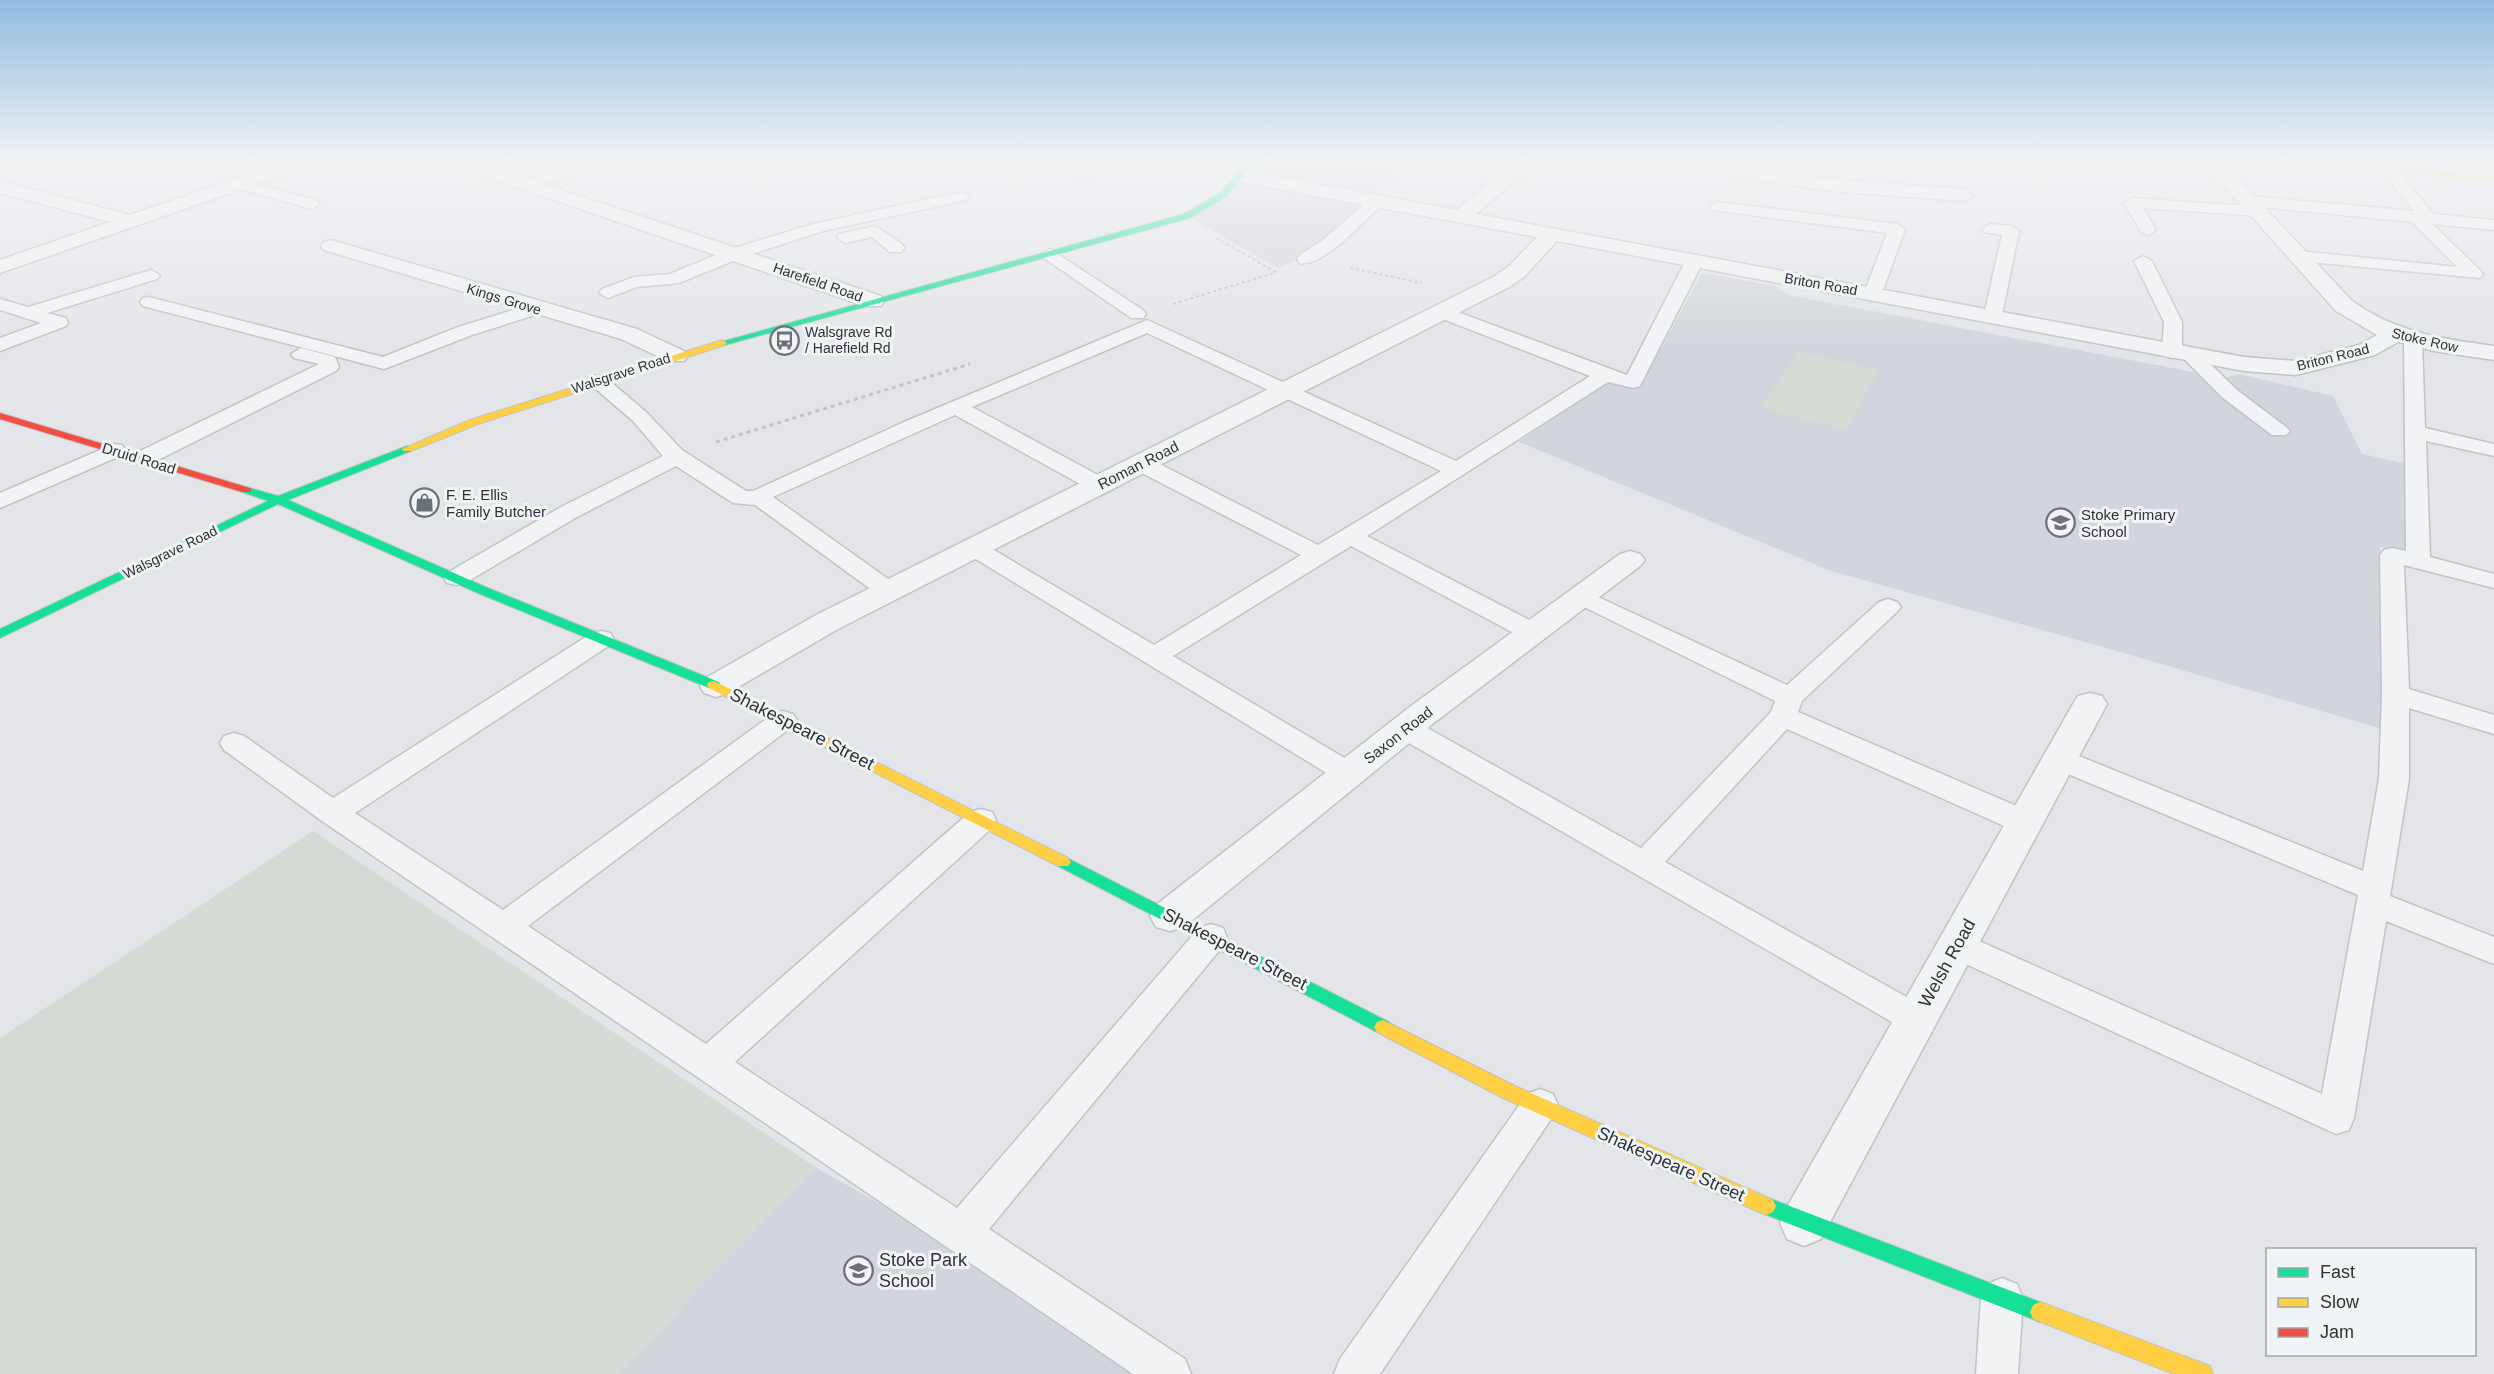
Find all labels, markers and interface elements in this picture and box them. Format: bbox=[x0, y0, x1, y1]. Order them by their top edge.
street label: Harefield Road bbox=[771, 259, 865, 305]
street label: Briton Road bbox=[1783, 270, 1859, 298]
street label: Kings Grove bbox=[465, 280, 543, 318]
bus stop icon: Walsgrave Rd / Harefield Rd bbox=[768, 324, 800, 356]
place label: Walsgrave Rd / Harefield Rd bbox=[805, 324, 892, 356]
street label: Stoke Row bbox=[2390, 325, 2461, 356]
street label: Briton Road bbox=[2295, 340, 2371, 374]
street label: Walsgrave Road bbox=[570, 349, 672, 397]
street label: Roman Road bbox=[1095, 437, 1181, 493]
street label: Druid Road bbox=[100, 439, 178, 477]
place label: F. E. Ellis Family Butcher bbox=[446, 486, 546, 520]
shop icon: F. E. Ellis Family Butcher bbox=[409, 487, 441, 519]
place label: Stoke Primary School bbox=[2081, 506, 2176, 540]
school or university icon: Stoke Primary School bbox=[2044, 507, 2076, 539]
street label: Walsgrave Road bbox=[120, 522, 220, 582]
street label: Shakespeare Street bbox=[727, 684, 877, 774]
street label: Saxon Road bbox=[1360, 703, 1436, 767]
street label: Shakespeare Street bbox=[1160, 904, 1310, 994]
street label: Welsh Road bbox=[1915, 915, 1979, 1011]
street label: Shakespeare Street bbox=[1594, 1123, 1748, 1205]
legend bbox=[2266, 1248, 2476, 1356]
place label: Stoke Park School bbox=[879, 1250, 968, 1291]
school or university icon: Stoke Park School bbox=[842, 1254, 874, 1286]
text: Fast bbox=[2320, 1262, 2355, 1282]
text: Slow bbox=[2320, 1292, 2360, 1312]
text: Jam bbox=[2320, 1322, 2354, 1342]

